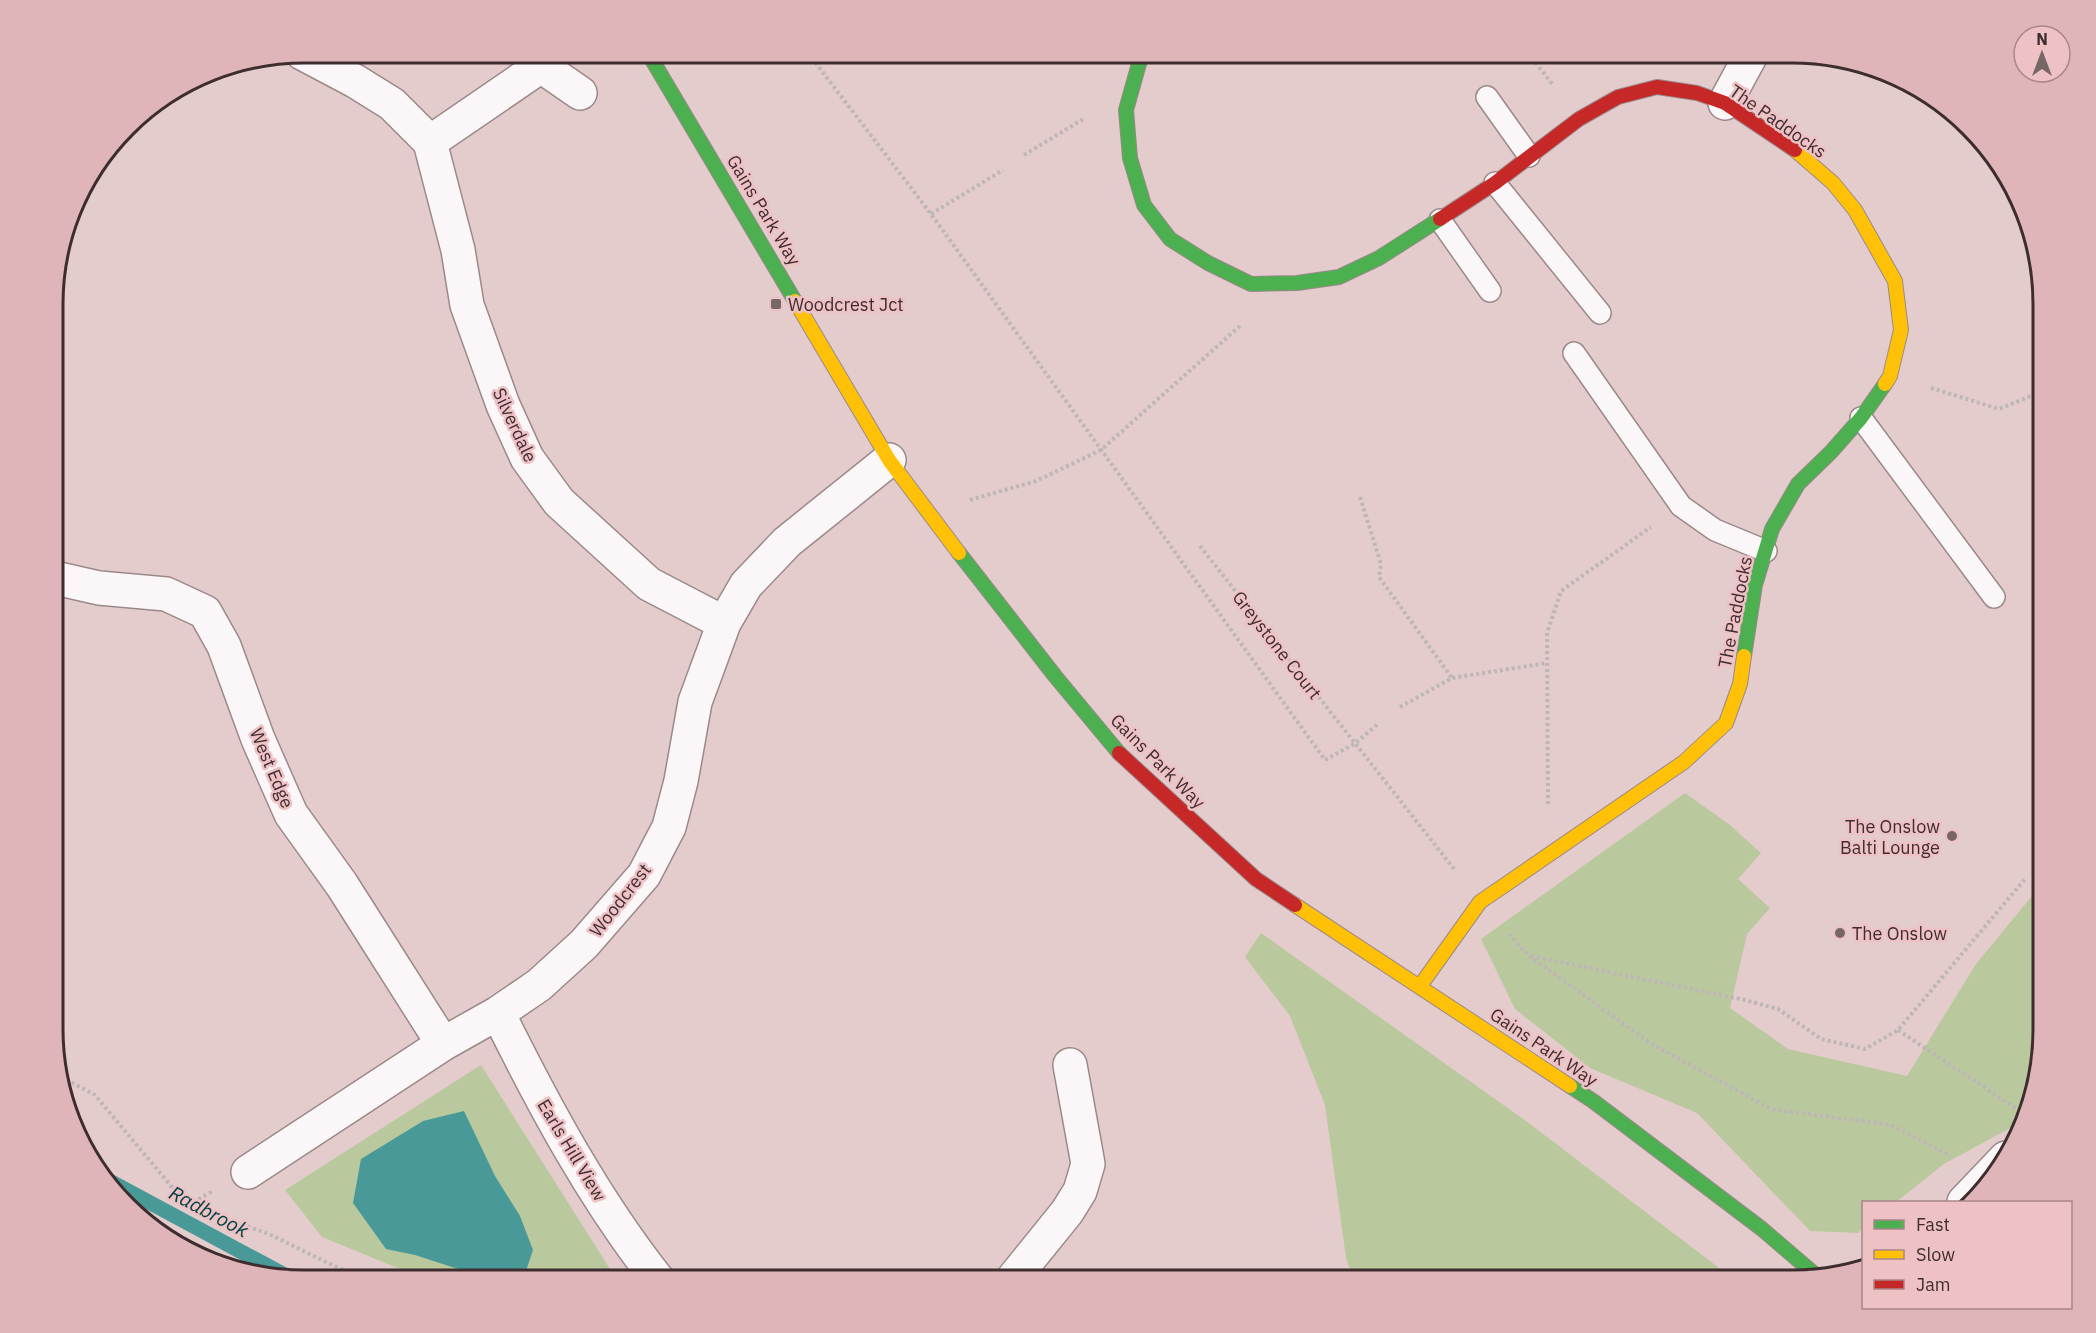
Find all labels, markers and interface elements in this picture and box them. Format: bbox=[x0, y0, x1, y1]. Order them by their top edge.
north arrow bbox=[2012, 24, 2072, 84]
text: N bbox=[2036, 29, 2048, 49]
street label: The Paddocks bbox=[1725, 79, 1831, 163]
street label: Gains Park Way bbox=[722, 151, 806, 269]
place label: Woodcrest Jct bbox=[788, 293, 904, 316]
marker: Woodcrest Jct bbox=[769, 297, 783, 311]
street label: Silverdale bbox=[488, 384, 542, 466]
street label: The Paddocks bbox=[1713, 554, 1757, 670]
street label: Greystone Court bbox=[1227, 586, 1327, 704]
street label: Gains Park Way bbox=[1106, 709, 1210, 813]
street label: West Edge bbox=[245, 724, 299, 812]
place label: The Onslow Balti Lounge bbox=[1840, 815, 1940, 859]
marker: The Onslow Balti Lounge bbox=[1945, 829, 1959, 843]
street label: Woodcrest bbox=[584, 859, 656, 941]
place label: The Onslow bbox=[1852, 922, 1947, 945]
marker: The Onslow bbox=[1833, 926, 1847, 940]
street label: Gains Park Way bbox=[1486, 1003, 1602, 1091]
street label: Earls Hill View bbox=[533, 1095, 612, 1205]
water label: Radbrook bbox=[165, 1179, 254, 1243]
legend bbox=[1862, 1201, 2072, 1309]
text: Fast bbox=[1916, 1213, 1950, 1236]
text: Slow bbox=[1916, 1243, 1955, 1266]
text: Jam bbox=[1916, 1273, 1951, 1296]

